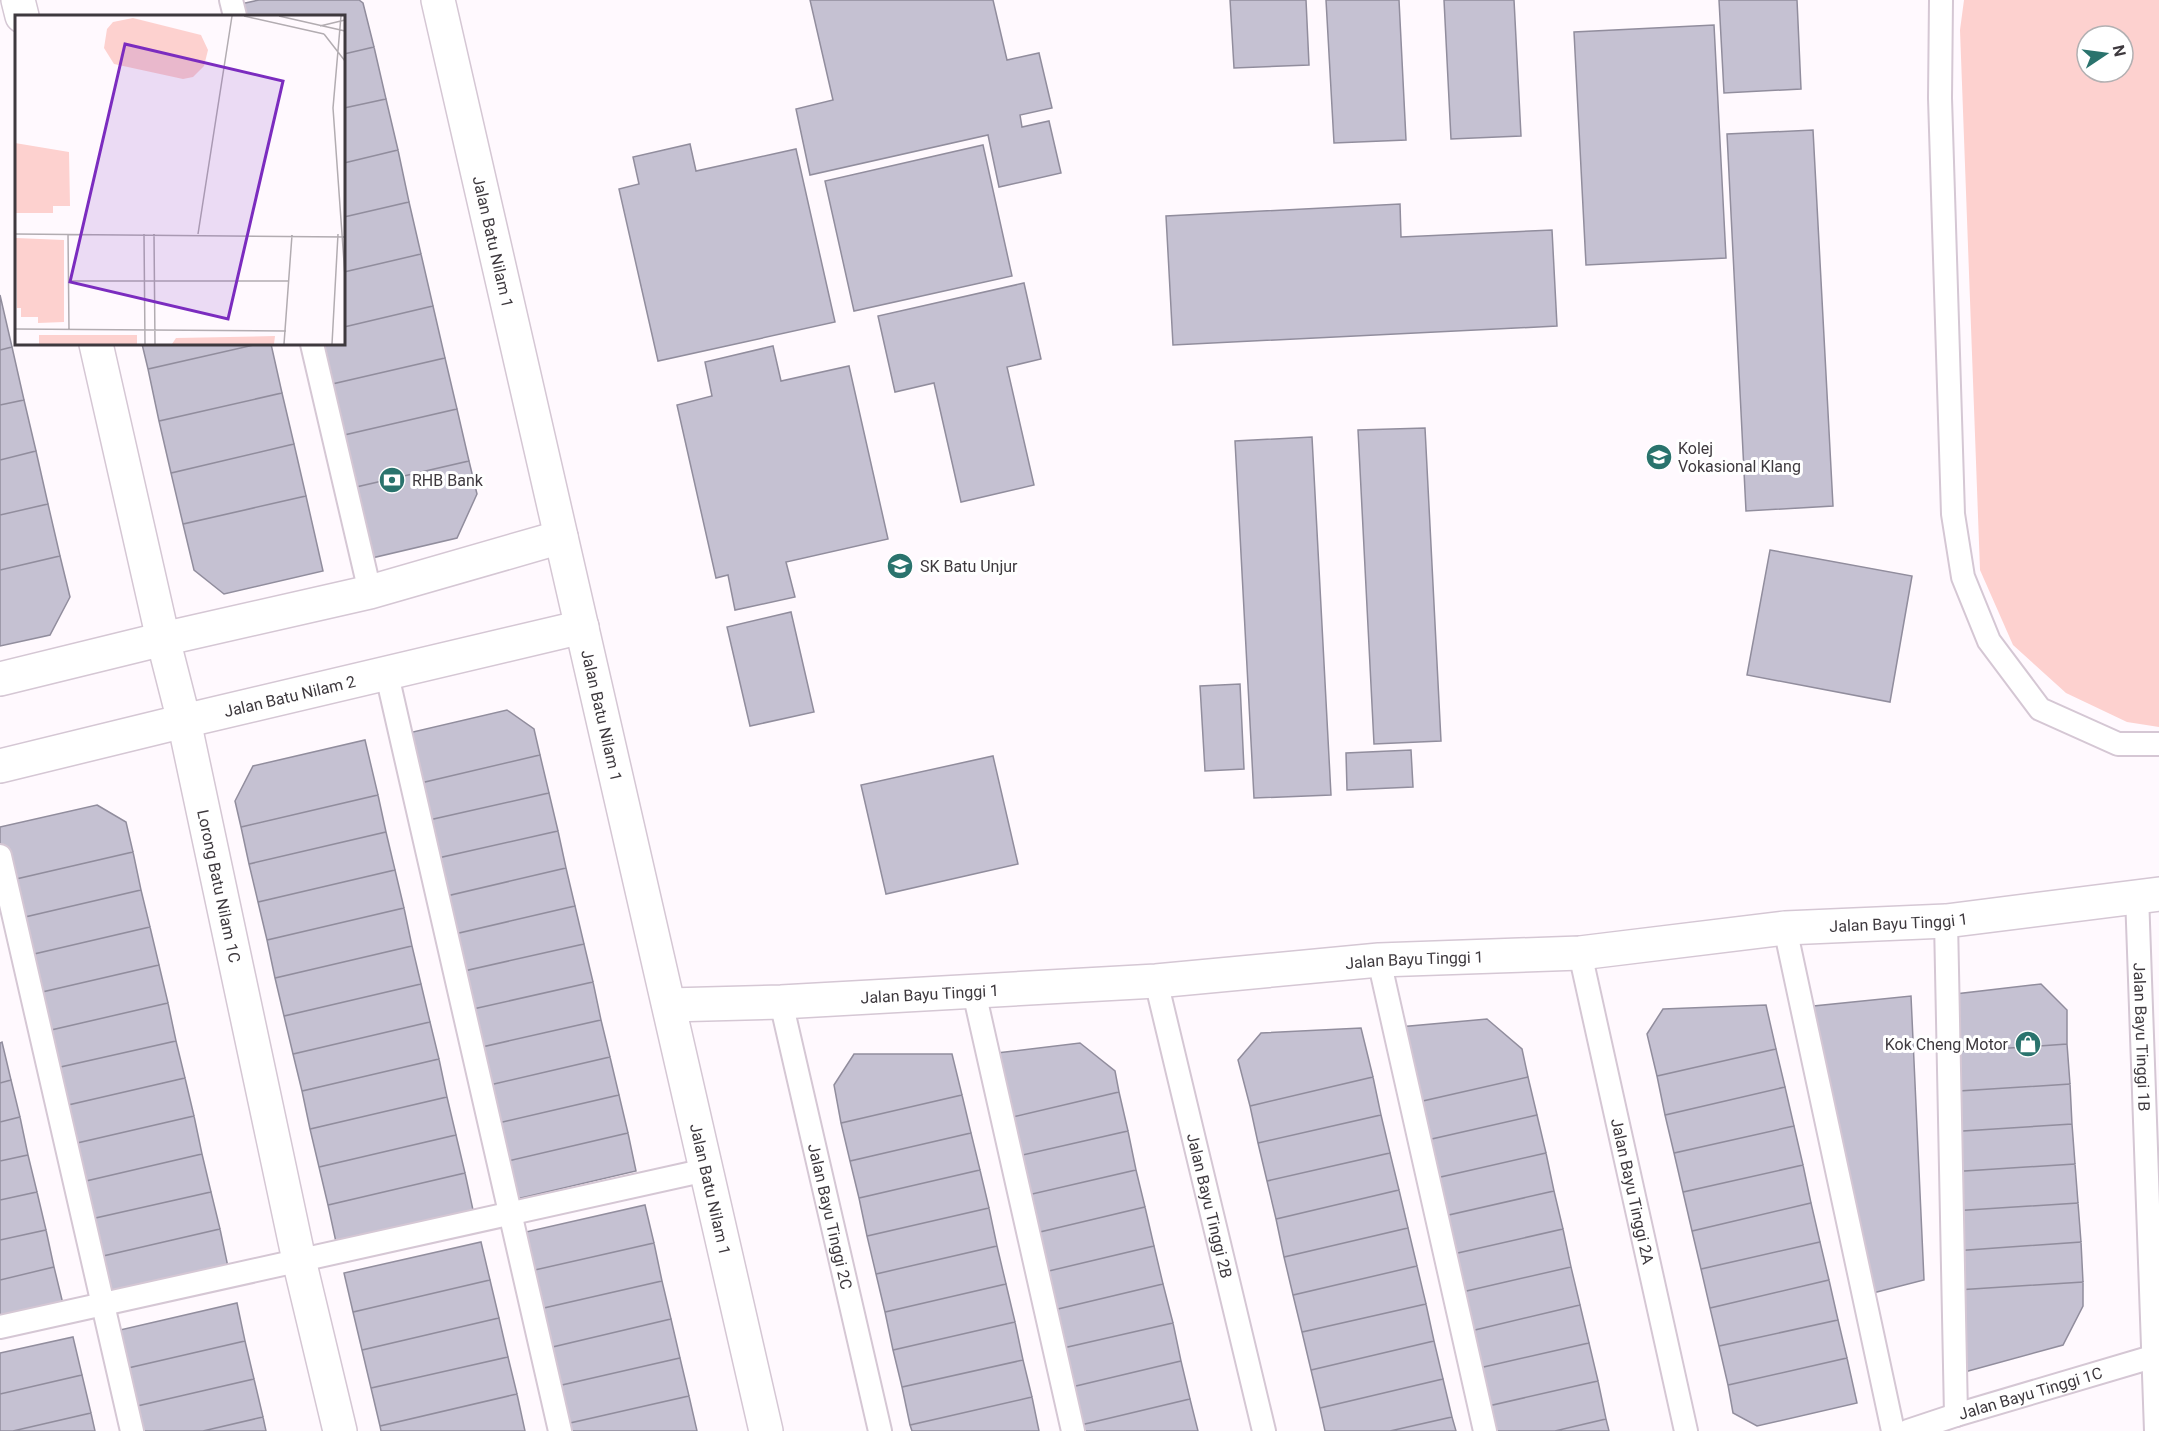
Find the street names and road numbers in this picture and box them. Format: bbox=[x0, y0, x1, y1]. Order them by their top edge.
street label: Jalan Batu Nilam 1 bbox=[469, 174, 518, 309]
street label: Jalan Batu Nilam 1 bbox=[578, 648, 626, 783]
street label: Jalan Batu Nilam 2 bbox=[222, 671, 357, 721]
street label: Lorong Batu Nilam 1C bbox=[194, 808, 245, 964]
street label: Jalan Bayu Tinggi 1 bbox=[1829, 909, 1969, 936]
street label: Jalan Bayu Tinggi 1 bbox=[1344, 947, 1484, 973]
street label: Jalan Bayu Tinggi 1B bbox=[2130, 962, 2154, 1112]
street label: Jalan Bayu Tinggi 1 bbox=[860, 980, 999, 1007]
street label: Jalan Bayu Tinggi 2A bbox=[1607, 1116, 1658, 1267]
street label: Jalan Batu Nilam 1 bbox=[686, 1121, 735, 1257]
street label: Jalan Bayu Tinggi 2B bbox=[1183, 1131, 1236, 1280]
street label: Jalan Bayu Tinggi 2C bbox=[804, 1142, 856, 1291]
street label: Jalan Bayu Tinggi 1C bbox=[1956, 1363, 2104, 1423]

